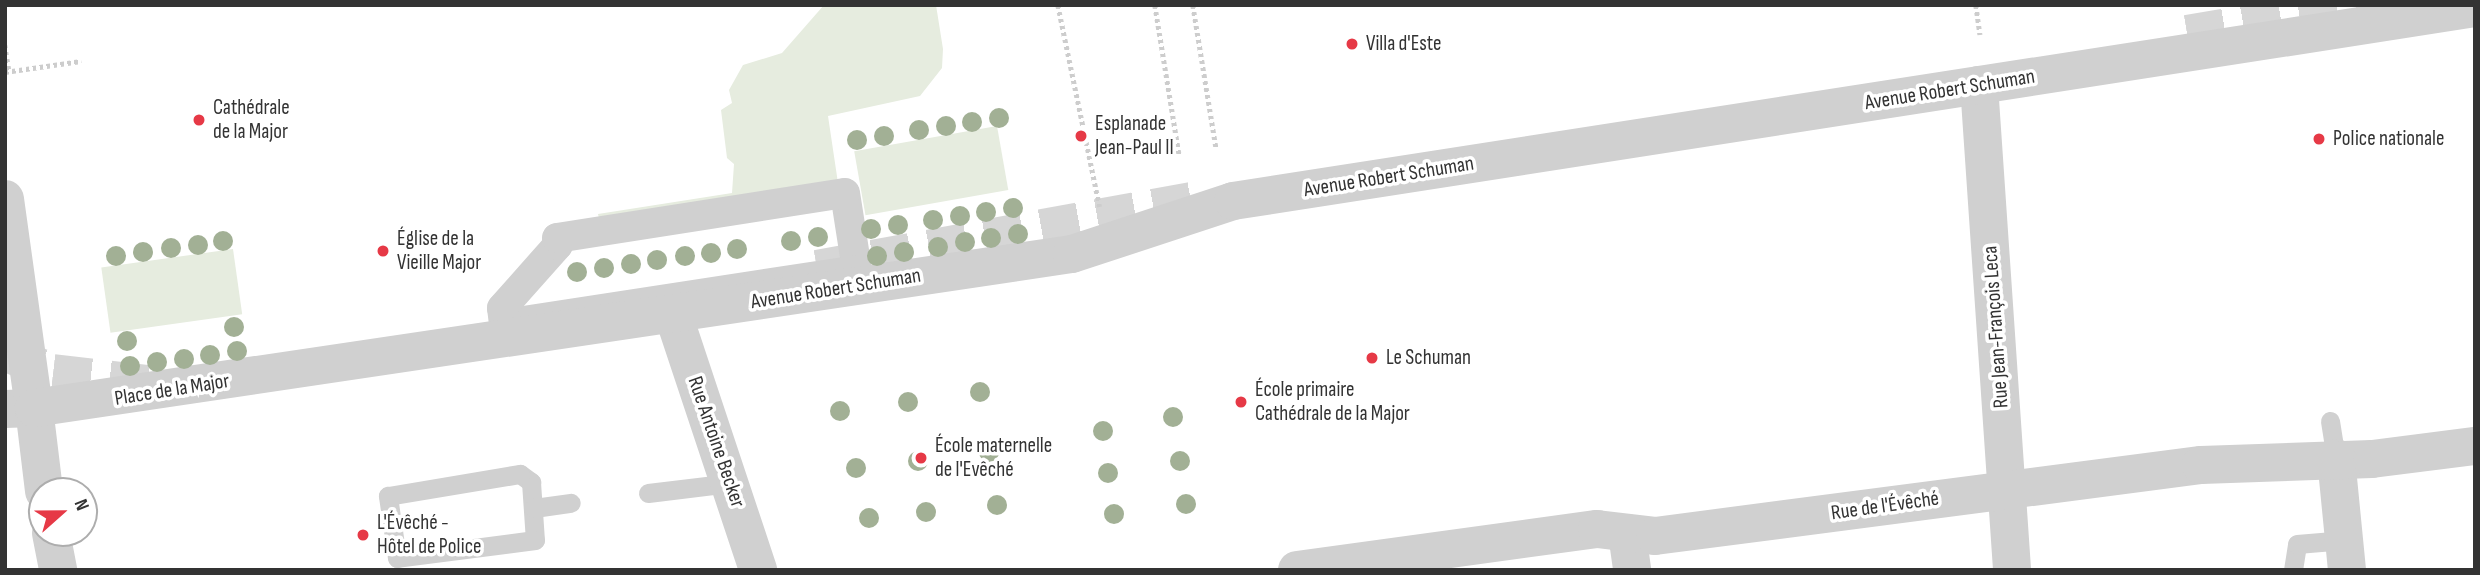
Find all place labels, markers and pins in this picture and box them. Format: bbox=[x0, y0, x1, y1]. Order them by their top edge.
place label: Villa d'Este bbox=[1366, 31, 1442, 57]
marker: Villa d'Este bbox=[1344, 36, 1360, 52]
place label: Cathédrale de la Major bbox=[213, 95, 290, 145]
place label: Esplanade Jean-Paul II bbox=[1095, 111, 1174, 161]
marker: Cathédrale de la Major bbox=[191, 112, 207, 128]
place label: Police nationale bbox=[2333, 126, 2444, 152]
marker: Esplanade Jean-Paul II bbox=[1073, 128, 1089, 144]
marker: Police nationale bbox=[2311, 131, 2327, 147]
place label: Église de la Vieille Major bbox=[397, 226, 481, 276]
marker: Église de la Vieille Major bbox=[375, 243, 391, 259]
place label: Le Schuman bbox=[1386, 345, 1471, 371]
marker: Le Schuman bbox=[1364, 350, 1380, 366]
place label: École primaire Cathédrale de la Major bbox=[1255, 377, 1410, 427]
marker: École primaire Cathédrale de la Major bbox=[1233, 394, 1249, 410]
place label: École maternelle de l'Evêché bbox=[935, 433, 1052, 483]
marker: École maternelle de l'Evêché bbox=[913, 450, 929, 466]
place label: L'Évêché - Hôtel de Police bbox=[377, 510, 481, 560]
marker: L'Évêché - Hôtel de Police bbox=[355, 527, 371, 543]

